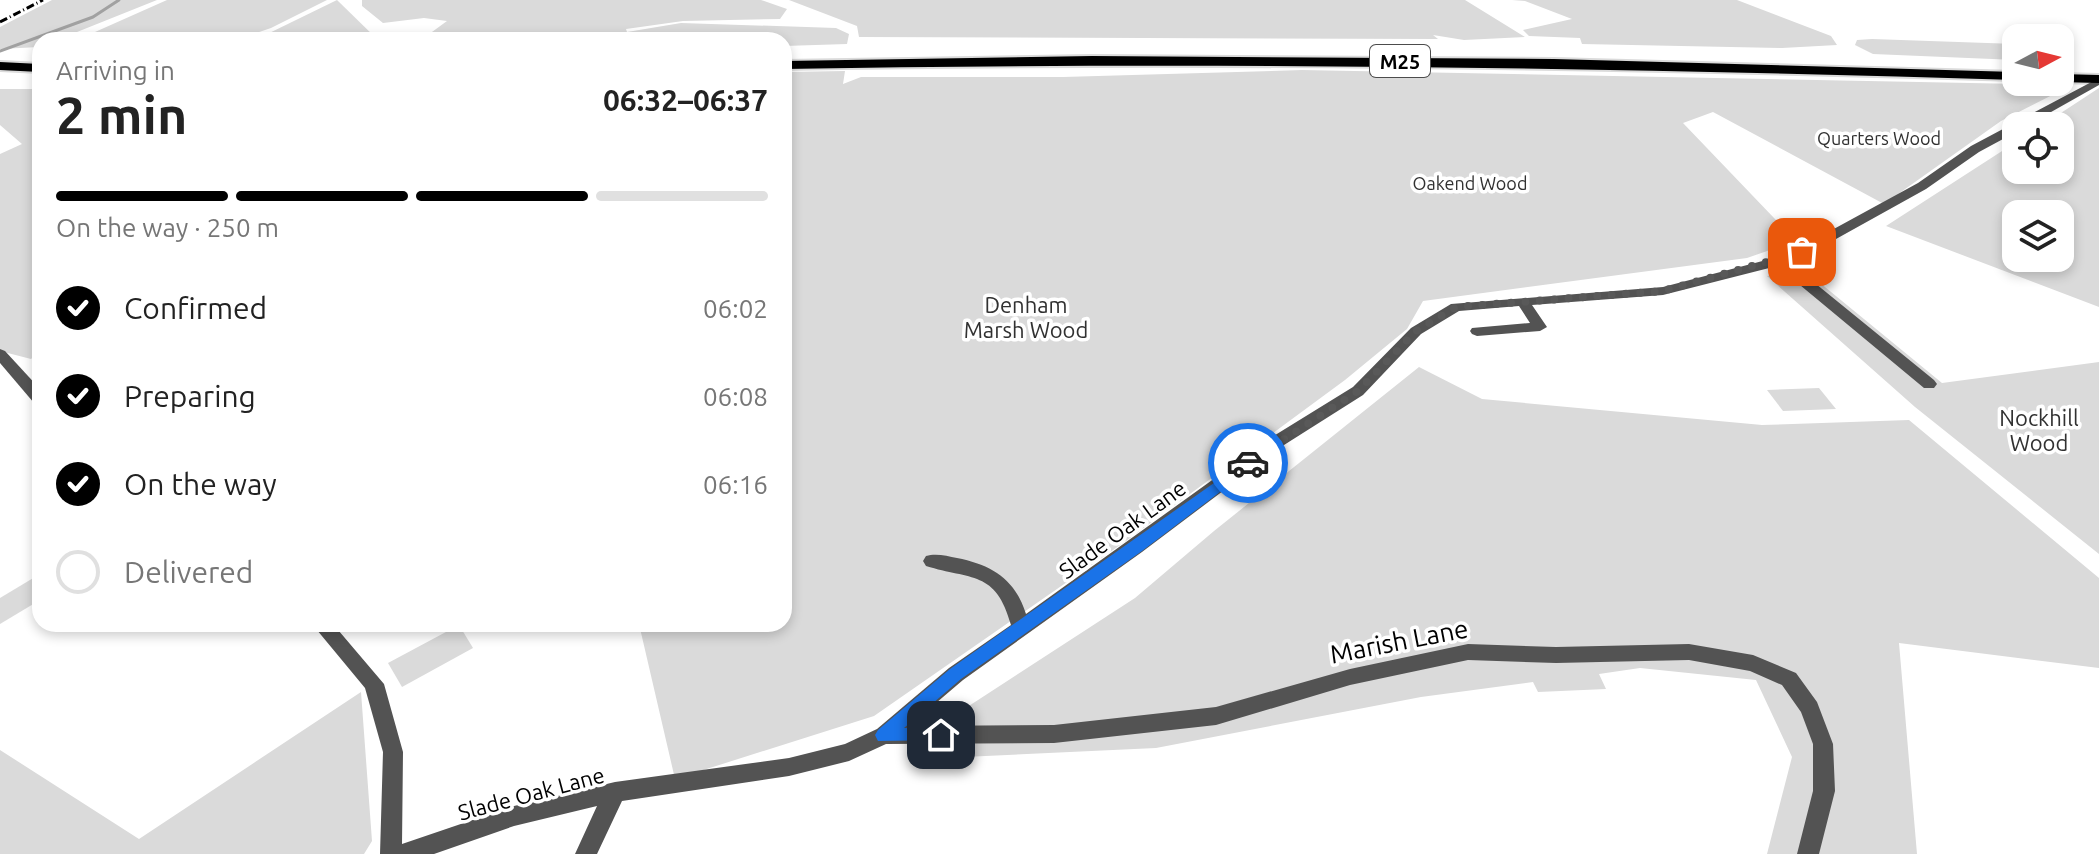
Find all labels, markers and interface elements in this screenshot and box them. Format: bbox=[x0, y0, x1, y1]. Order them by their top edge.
north arrow bbox=[2002, 24, 2074, 96]
map controls bbox=[2002, 24, 2074, 272]
road number: M25 bbox=[1370, 45, 1430, 77]
text: Arriving in bbox=[56, 56, 175, 85]
text: 06:32–06:37 bbox=[603, 83, 768, 117]
text: 2 min bbox=[56, 86, 187, 144]
button: locate bbox=[2002, 112, 2074, 184]
park label: Quarters Wood bbox=[1817, 128, 1941, 149]
park label: Oakend Wood bbox=[1413, 173, 1527, 193]
button: layers bbox=[2002, 200, 2074, 272]
text: On the way · 250 m bbox=[56, 213, 279, 242]
pin bbox=[1768, 218, 1836, 286]
icon: bag bbox=[1780, 230, 1824, 274]
icon: check bbox=[56, 286, 100, 330]
text: Confirmed bbox=[124, 291, 267, 325]
park label: Denham Marsh Wood bbox=[964, 292, 1088, 342]
text: 06:02 bbox=[703, 294, 768, 323]
icon: check bbox=[56, 374, 100, 418]
text: Preparing bbox=[124, 379, 256, 413]
text: 06:08 bbox=[703, 382, 768, 411]
park label: Nockhill Wood bbox=[1999, 405, 2079, 455]
courier bbox=[1208, 423, 1288, 503]
icon: car bbox=[1226, 441, 1270, 485]
icon: check bbox=[56, 462, 100, 506]
text: On the way bbox=[124, 467, 277, 501]
text: 06:16 bbox=[703, 470, 768, 499]
street label: Slade Oak Lane bbox=[1054, 475, 1190, 583]
text: Delivered bbox=[124, 555, 253, 589]
street label: Marish Lane bbox=[1327, 613, 1471, 669]
pin bbox=[907, 701, 975, 769]
icon: home bbox=[919, 713, 963, 757]
street label: Slade Oak Lane bbox=[455, 761, 607, 825]

